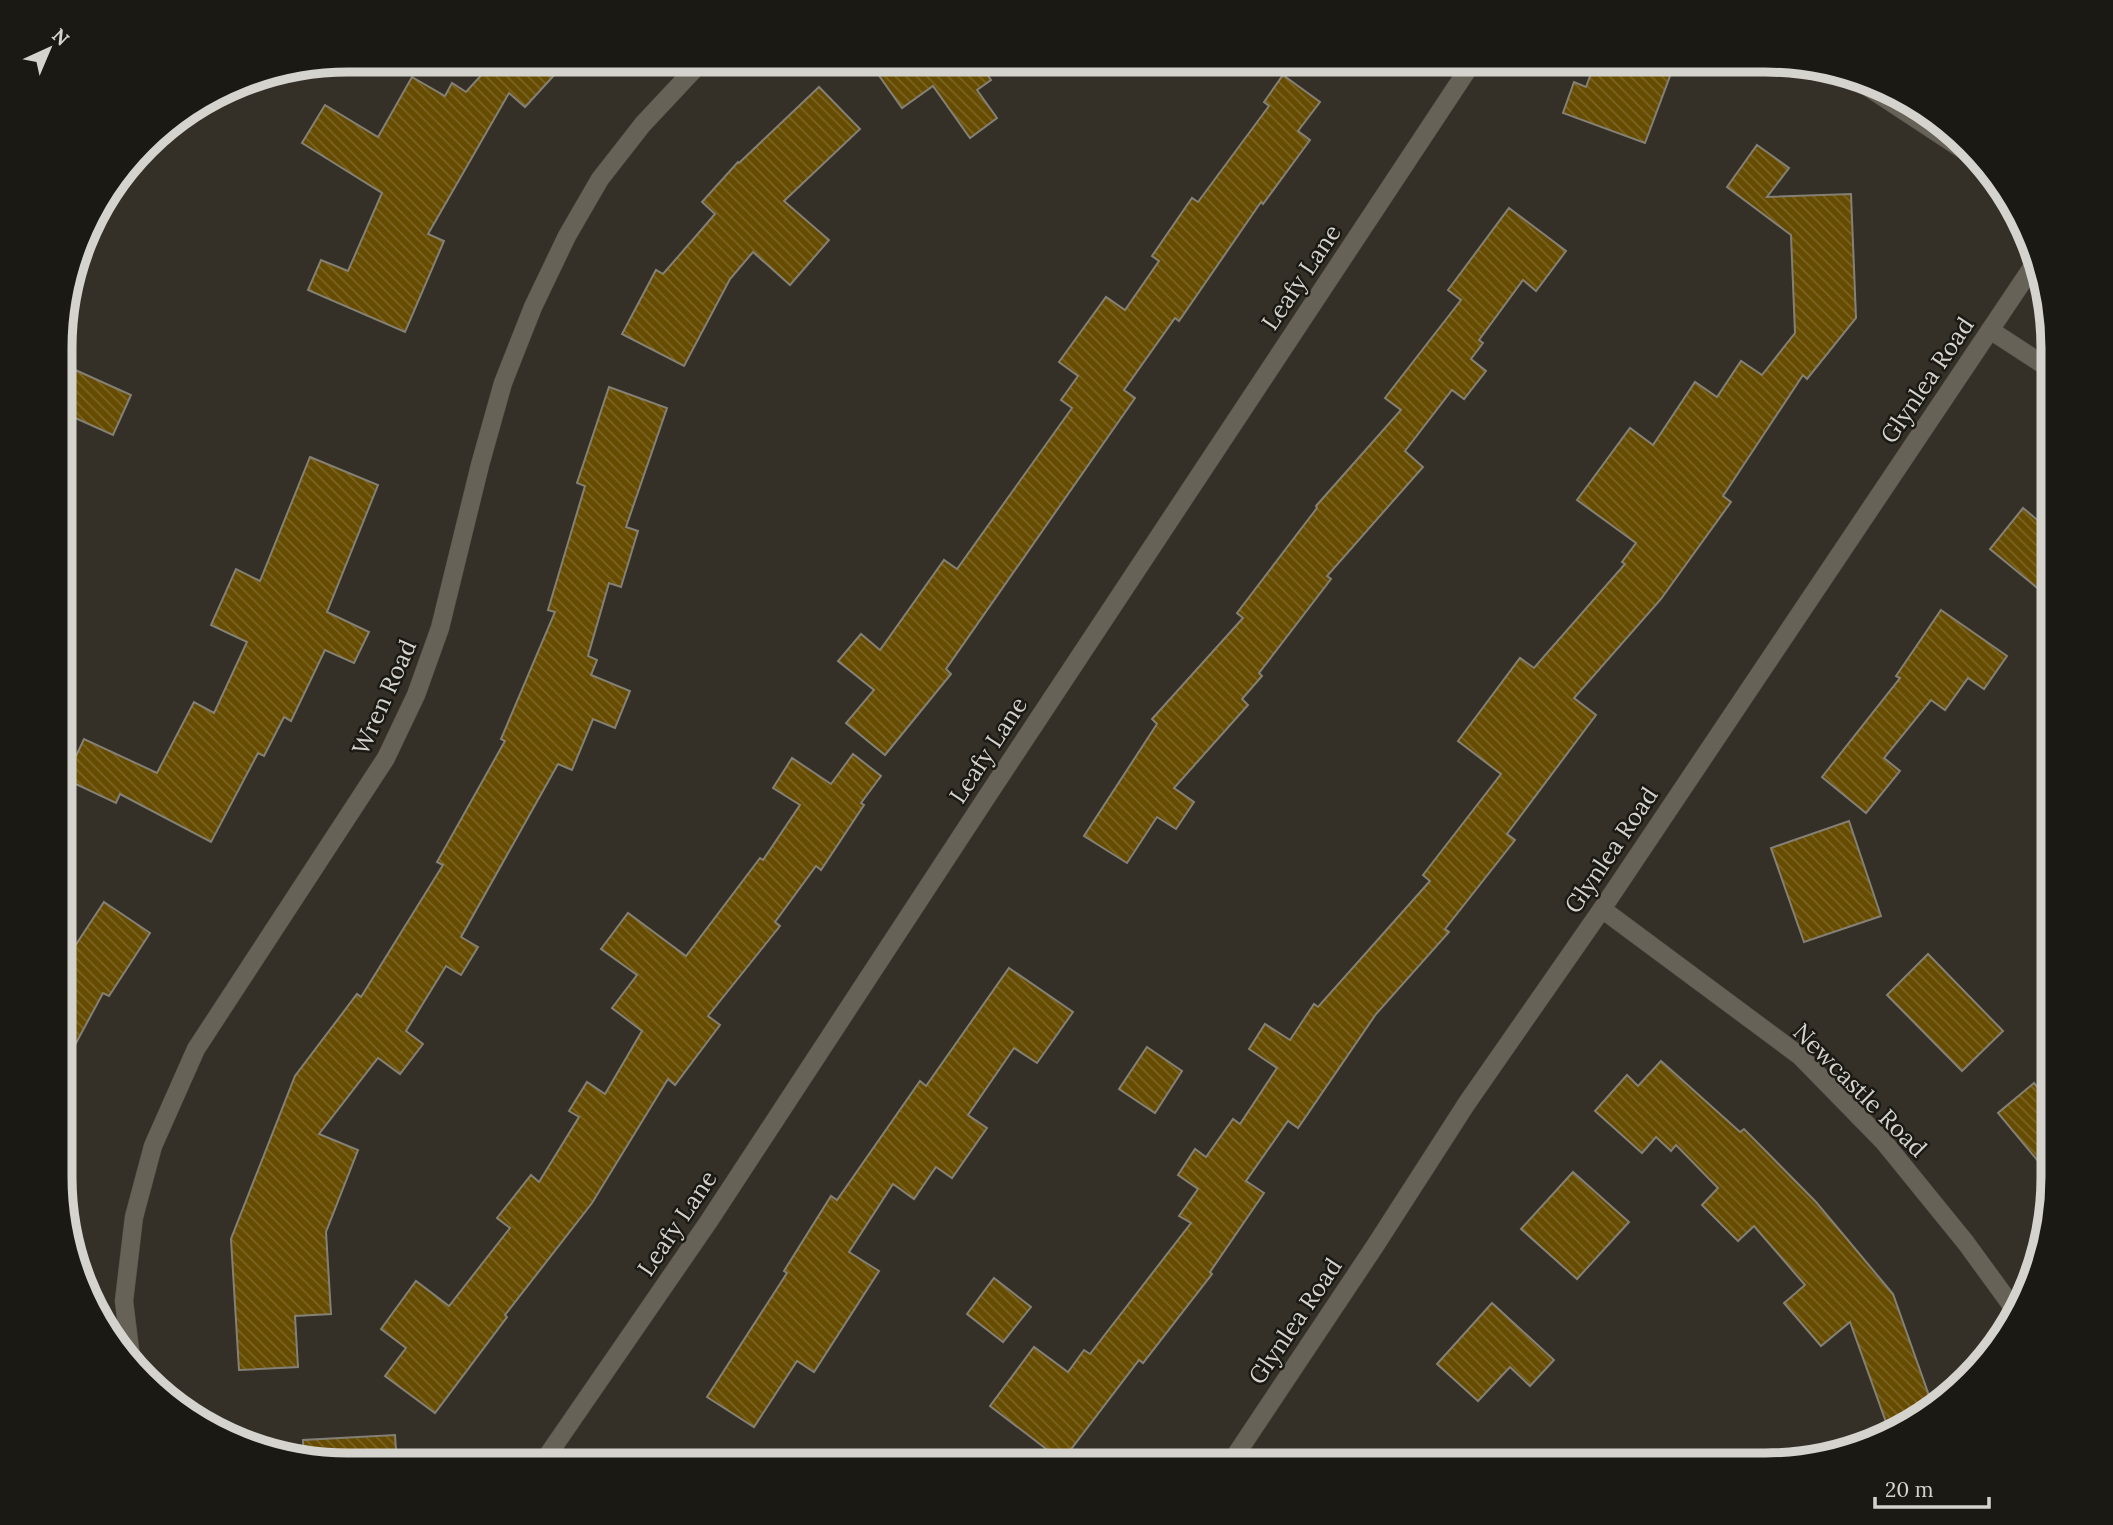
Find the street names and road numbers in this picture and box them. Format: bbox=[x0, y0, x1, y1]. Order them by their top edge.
street label: Leafy Lane bbox=[1254, 218, 1348, 336]
street label: Glynlea Road bbox=[1873, 311, 1981, 449]
street label: Wren Road bbox=[345, 634, 423, 760]
street label: Leafy Lane bbox=[942, 691, 1034, 809]
street label: Glynlea Road bbox=[1557, 781, 1665, 919]
street label: Newcastle Road bbox=[1786, 1016, 1934, 1164]
street label: Leafy Lane bbox=[630, 1164, 724, 1282]
street label: Glynlea Road bbox=[1241, 1252, 1349, 1390]

